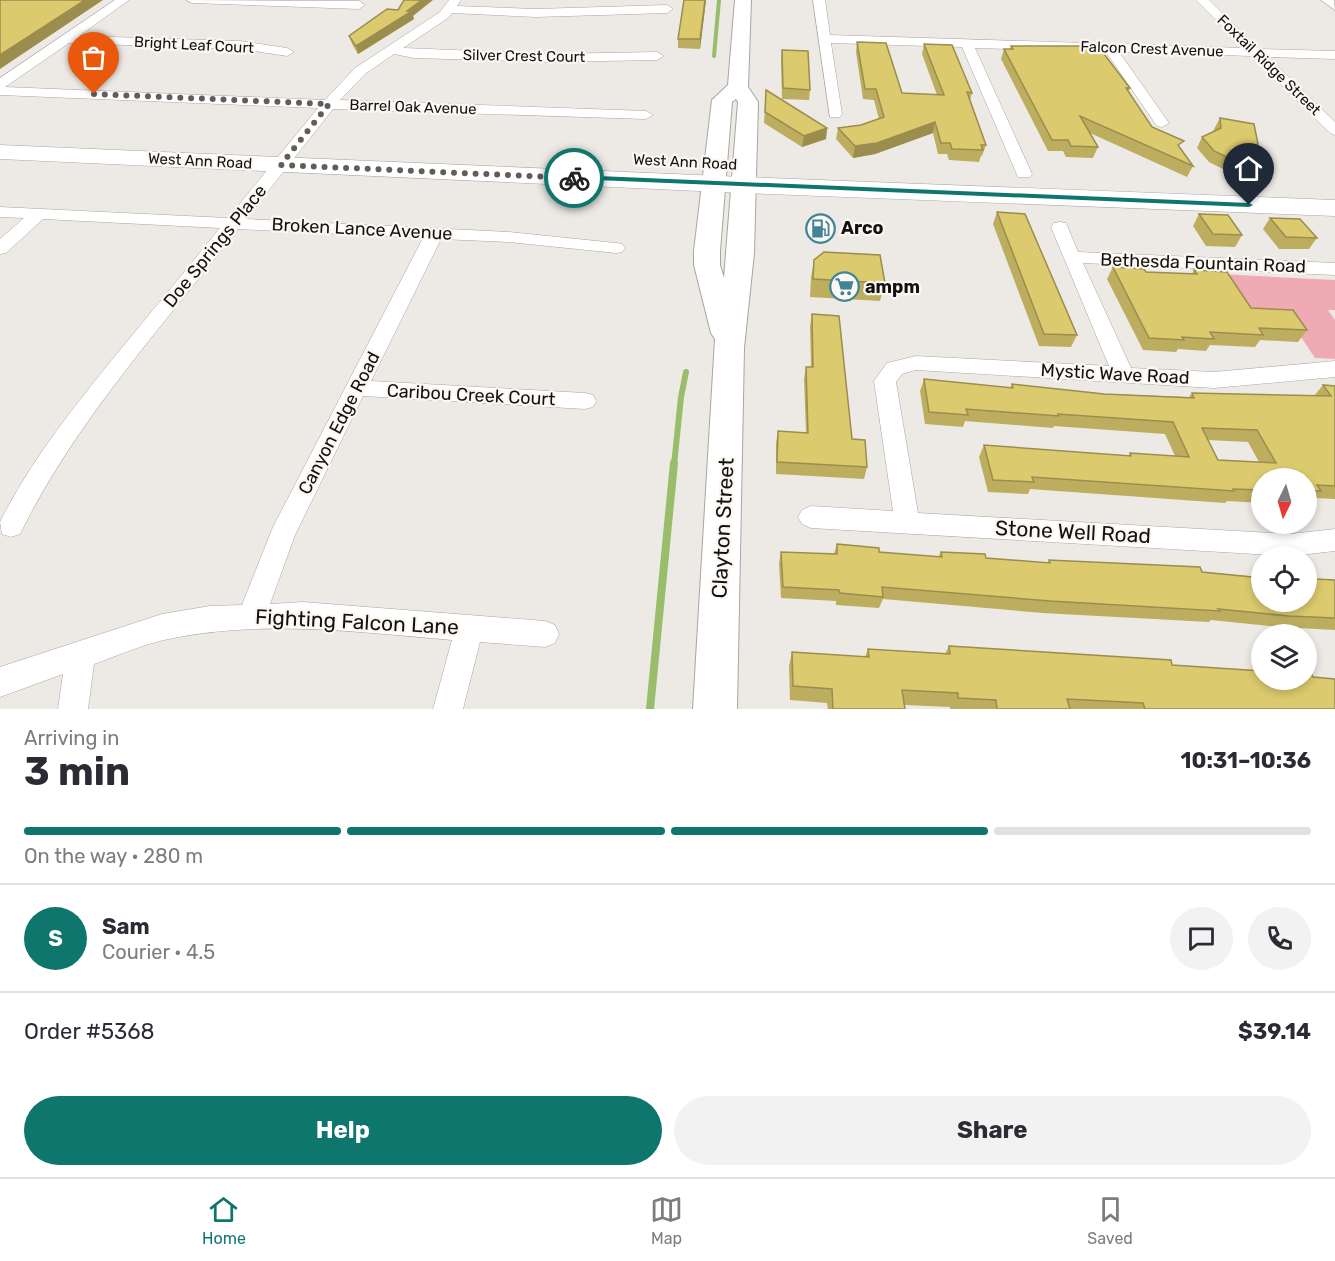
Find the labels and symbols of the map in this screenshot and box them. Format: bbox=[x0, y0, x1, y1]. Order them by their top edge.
street label: Foxtail Ridge Street bbox=[1213, 11, 1325, 119]
pin bbox=[68, 32, 119, 94]
street label: Bright Leaf Court bbox=[134, 33, 255, 57]
street label: Falcon Crest Avenue bbox=[1080, 38, 1224, 60]
street label: Silver Crest Court bbox=[463, 46, 585, 66]
street label: Barrel Oak Avenue bbox=[349, 96, 477, 118]
pin bbox=[1223, 143, 1274, 205]
courier bbox=[544, 148, 604, 208]
street label: West Ann Road bbox=[147, 149, 253, 173]
street label: West Ann Road bbox=[632, 150, 738, 174]
street label: Doe Springs Place bbox=[159, 180, 271, 312]
fuel station icon: Arco bbox=[804, 212, 836, 244]
street label: Broken Lance Avenue bbox=[271, 213, 453, 245]
place label: Arco bbox=[841, 217, 884, 239]
street label: Bethesda Fountain Road bbox=[1100, 248, 1306, 278]
supermarket icon: ampm bbox=[828, 271, 860, 303]
place label: ampm bbox=[865, 276, 920, 298]
street label: Canyon Edge Road bbox=[294, 348, 384, 498]
street label: Mystic Wave Road bbox=[1040, 359, 1190, 389]
street label: Caribou Creek Court bbox=[386, 380, 556, 410]
street label: Clayton Street bbox=[706, 457, 739, 599]
north arrow bbox=[1251, 468, 1317, 534]
street label: Stone Well Road bbox=[995, 515, 1152, 548]
street label: Fighting Falcon Lane bbox=[255, 604, 460, 639]

